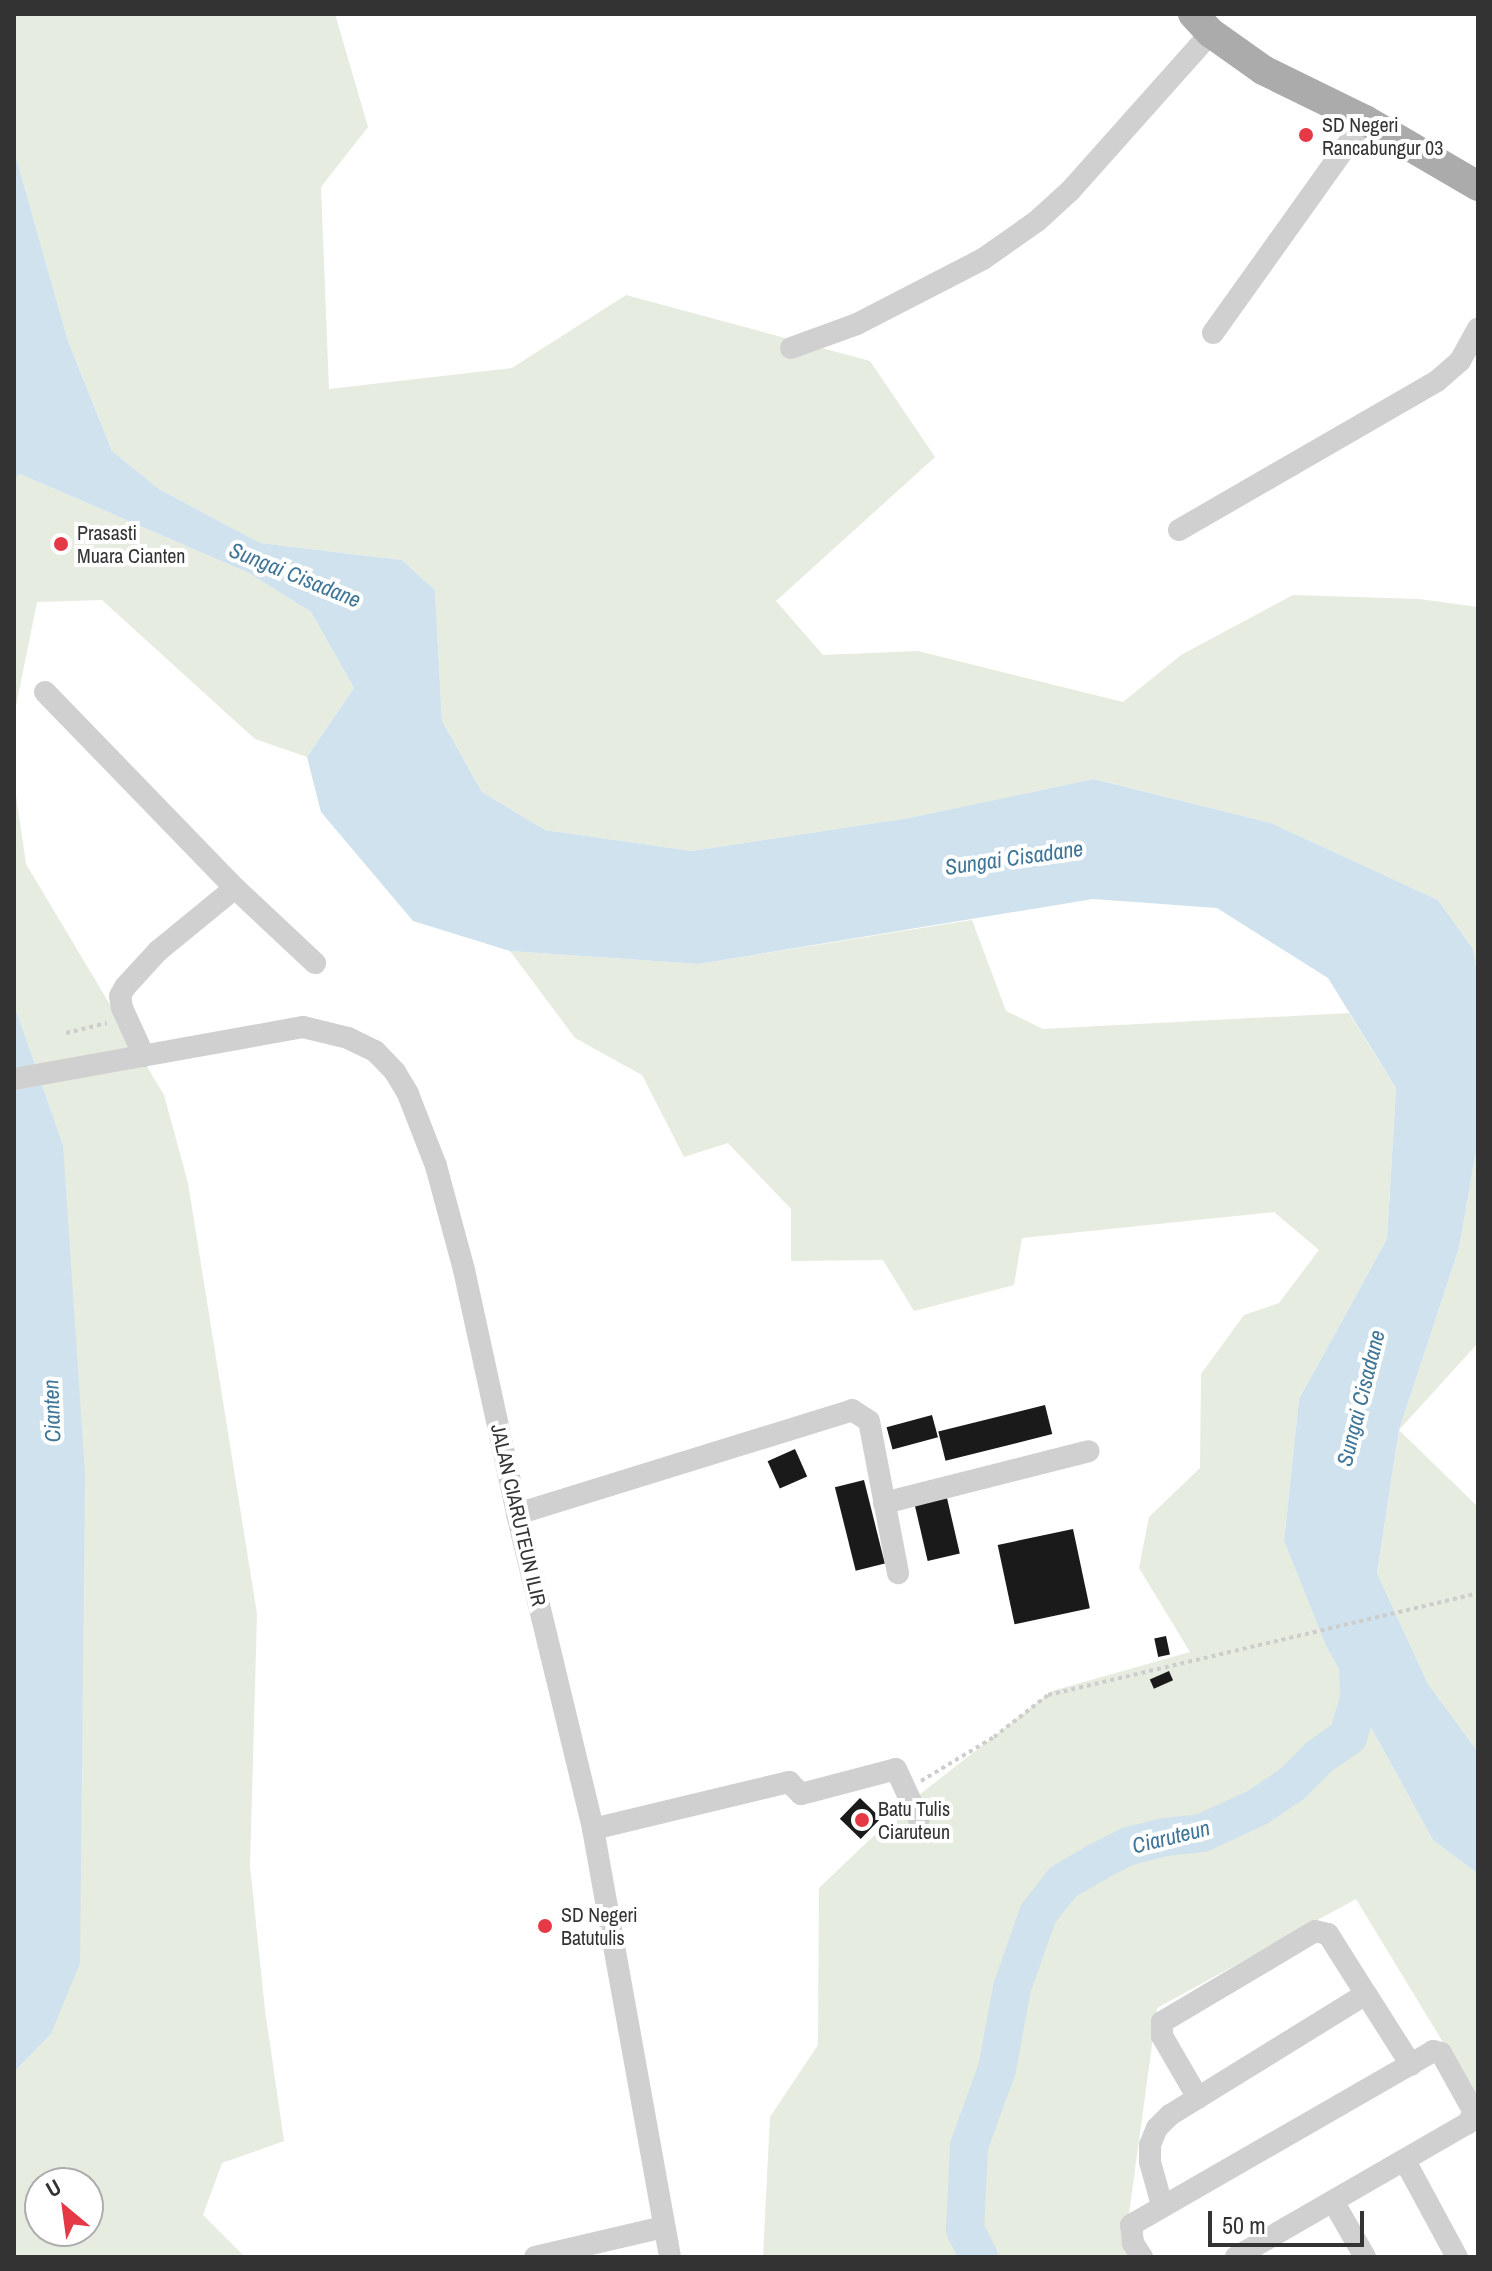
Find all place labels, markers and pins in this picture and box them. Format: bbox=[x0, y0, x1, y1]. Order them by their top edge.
place label: SD Negeri Rancabungur 03 bbox=[1322, 112, 1443, 159]
marker: SD Negeri Rancabungur 03 bbox=[1297, 126, 1315, 144]
place label: Prasasti Muara Cianten bbox=[77, 520, 185, 567]
marker: Prasasti Muara Cianten bbox=[52, 535, 70, 553]
place label: Batu Tulis Ciaruteun bbox=[878, 1796, 950, 1843]
marker: Batu Tulis Ciaruteun bbox=[853, 1811, 871, 1829]
place label: SD Negeri Batutulis bbox=[561, 1902, 638, 1949]
marker: SD Negeri Batutulis bbox=[536, 1917, 554, 1935]

